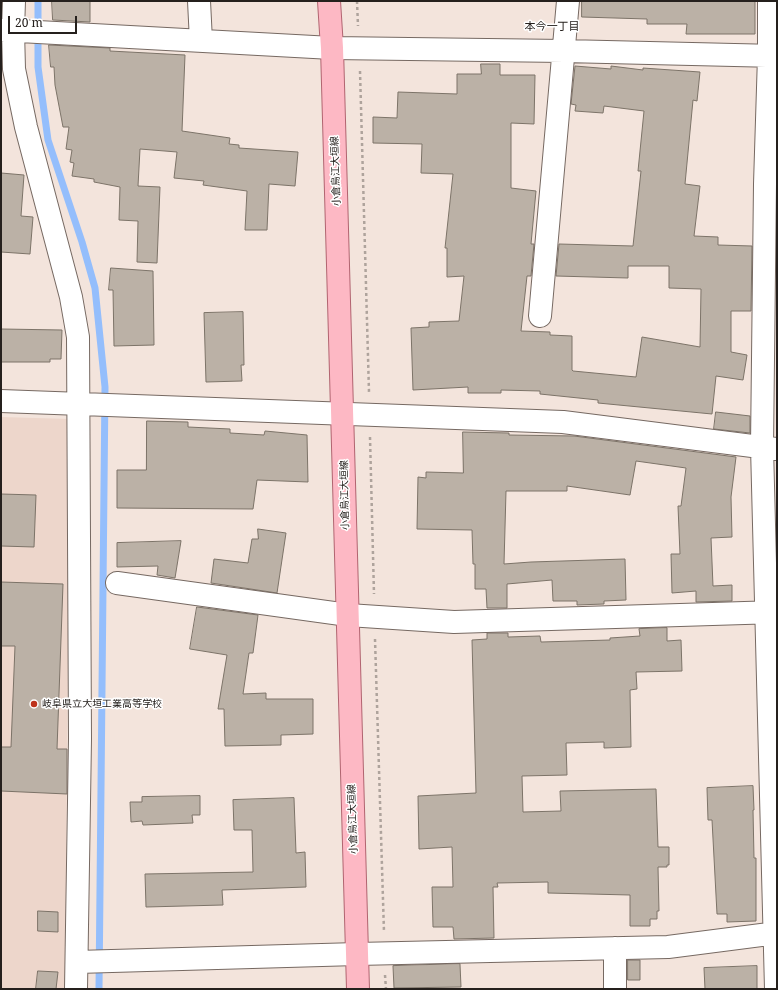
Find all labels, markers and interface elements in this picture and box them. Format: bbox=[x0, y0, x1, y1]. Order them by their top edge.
scale bar bbox=[10, 8, 79, 34]
text: 20 m bbox=[15, 14, 43, 31]
district label: 本今一丁目 bbox=[525, 20, 579, 34]
street label: 小倉烏江大垣線 bbox=[329, 136, 343, 206]
street label: 小倉烏江大垣線 bbox=[338, 460, 352, 530]
place label: 岐阜県立大垣工業高等学校 bbox=[42, 698, 162, 710]
marker: 岐阜県立大垣工業高等学校 bbox=[29, 699, 39, 709]
street label: 小倉烏江大垣線 bbox=[346, 784, 360, 854]

